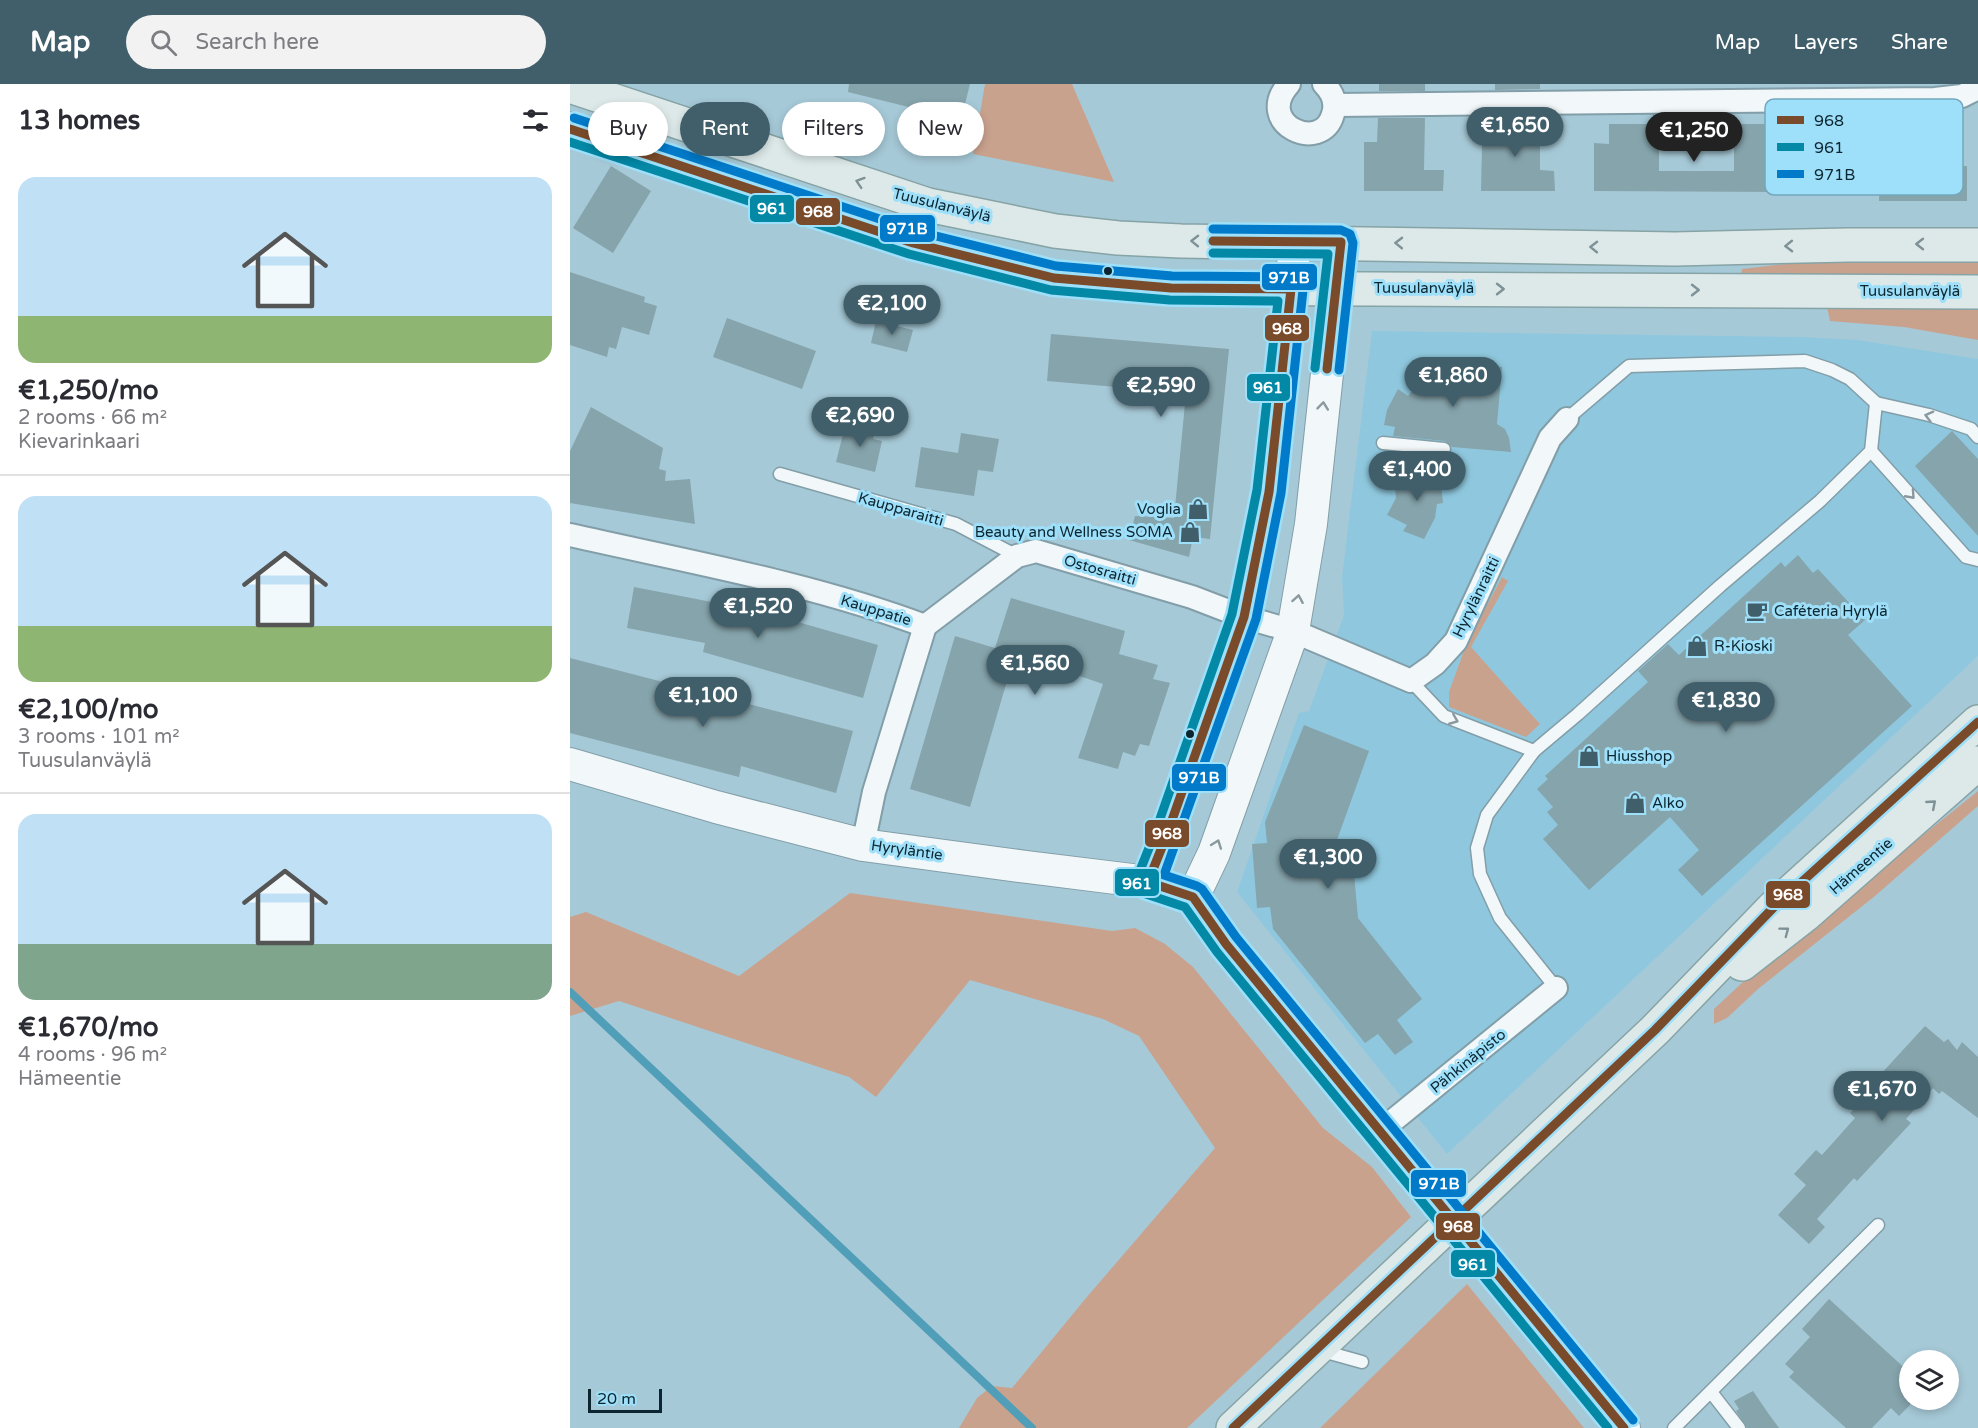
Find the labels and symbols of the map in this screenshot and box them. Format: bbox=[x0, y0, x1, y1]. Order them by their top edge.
legend bbox=[1765, 99, 1963, 195]
pin: €1,650 bbox=[1466, 107, 1564, 158]
text: 968 bbox=[1814, 111, 1844, 131]
pin: €1,250 bbox=[1645, 112, 1743, 163]
text: 961 bbox=[1814, 138, 1844, 158]
text: 971B bbox=[1814, 165, 1855, 185]
one-way arrow bbox=[855, 177, 866, 190]
street label: Tuusulanväylä bbox=[891, 184, 993, 226]
line badge: 961 bbox=[749, 194, 795, 223]
line badge: 968 bbox=[795, 197, 841, 226]
text: 961 bbox=[757, 199, 787, 219]
text: 968 bbox=[803, 202, 833, 222]
line badge: 971B bbox=[879, 214, 936, 243]
text: 971B bbox=[886, 219, 928, 239]
one-way arrow bbox=[1190, 235, 1199, 247]
one-way arrow bbox=[1395, 237, 1404, 250]
one-way arrow bbox=[1915, 238, 1924, 250]
one-way arrow bbox=[1785, 240, 1794, 252]
one-way arrow bbox=[1590, 241, 1599, 253]
line badge: 971B bbox=[1261, 263, 1318, 291]
unlabelled marker bbox=[1102, 265, 1114, 277]
text: 971B bbox=[1268, 268, 1310, 288]
street label: Tuusulanväylä bbox=[1374, 279, 1474, 297]
street label: Tuusulanväylä bbox=[1860, 282, 1960, 300]
one-way arrow bbox=[1495, 283, 1504, 295]
one-way arrow bbox=[1690, 284, 1699, 296]
pin: €2,100 bbox=[843, 285, 941, 336]
line badge: 968 bbox=[1264, 314, 1310, 342]
text: 968 bbox=[1272, 319, 1302, 339]
pin: €1,860 bbox=[1404, 357, 1502, 408]
pin: €2,590 bbox=[1112, 367, 1210, 418]
line badge: 961 bbox=[1246, 373, 1291, 402]
text: 961 bbox=[1253, 378, 1283, 398]
pin: €2,690 bbox=[811, 397, 909, 448]
one-way arrow bbox=[1317, 401, 1329, 411]
one-way arrow bbox=[1924, 410, 1934, 423]
pin: €1,400 bbox=[1368, 451, 1466, 502]
street label: Kaupparaitti bbox=[856, 488, 946, 530]
one-way arrow bbox=[1904, 488, 1915, 498]
shop icon: Voglia bbox=[1186, 497, 1210, 521]
place label: Voglia bbox=[1137, 500, 1181, 518]
shop icon: Beauty and Wellness SOMA bbox=[1178, 520, 1202, 544]
place label: Beauty and Wellness SOMA bbox=[975, 523, 1173, 541]
street label: Ostosraitti bbox=[1062, 551, 1138, 589]
street label: Hyrylänraitti bbox=[1449, 554, 1503, 640]
pin: €1,520 bbox=[709, 588, 807, 639]
street label: Kauppatie bbox=[839, 591, 913, 629]
one-way arrow bbox=[1291, 595, 1304, 605]
cafe icon: Caféteria Hyrylä bbox=[1745, 599, 1769, 623]
place label: Caféteria Hyrylä bbox=[1774, 602, 1888, 620]
shop icon: R-Kioski bbox=[1685, 634, 1709, 658]
place label: R-Kioski bbox=[1714, 637, 1773, 655]
pin: €1,560 bbox=[986, 645, 1084, 696]
pin: €1,100 bbox=[654, 677, 752, 728]
pin: €1,830 bbox=[1677, 682, 1775, 733]
one-way arrow bbox=[1448, 713, 1459, 725]
unlabelled marker bbox=[1184, 728, 1196, 740]
shop icon: Hiusshop bbox=[1577, 744, 1601, 768]
place label: Hiusshop bbox=[1606, 747, 1672, 765]
line badge: 971B bbox=[1171, 763, 1227, 792]
text: 971B bbox=[1178, 768, 1220, 788]
shop icon: Alko bbox=[1623, 791, 1647, 815]
place label: Alko bbox=[1652, 794, 1684, 812]
one-way arrow bbox=[1925, 800, 1936, 811]
line badge: 968 bbox=[1144, 819, 1190, 848]
text: 968 bbox=[1152, 824, 1182, 844]
street label: Hämeentie bbox=[1826, 834, 1896, 898]
street label: Hyryläntie bbox=[870, 836, 944, 864]
one-way arrow bbox=[1210, 839, 1222, 850]
pin: €1,300 bbox=[1279, 839, 1377, 890]
line badge: 961 bbox=[1114, 868, 1160, 897]
text: 961 bbox=[1122, 874, 1152, 894]
line badge: 968 bbox=[1765, 880, 1811, 909]
text: 968 bbox=[1773, 885, 1803, 905]
one-way arrow bbox=[1778, 927, 1789, 938]
street label: Pähkinäpisto bbox=[1427, 1025, 1509, 1097]
pin: €1,670 bbox=[1833, 1071, 1931, 1122]
line badge: 971B bbox=[1410, 1169, 1467, 1198]
text: 971B bbox=[1418, 1174, 1460, 1194]
line badge: 968 bbox=[1435, 1212, 1481, 1241]
text: 968 bbox=[1443, 1217, 1473, 1237]
line badge: 961 bbox=[1450, 1249, 1496, 1278]
text: 961 bbox=[1458, 1255, 1488, 1275]
scale bar bbox=[588, 1386, 662, 1414]

